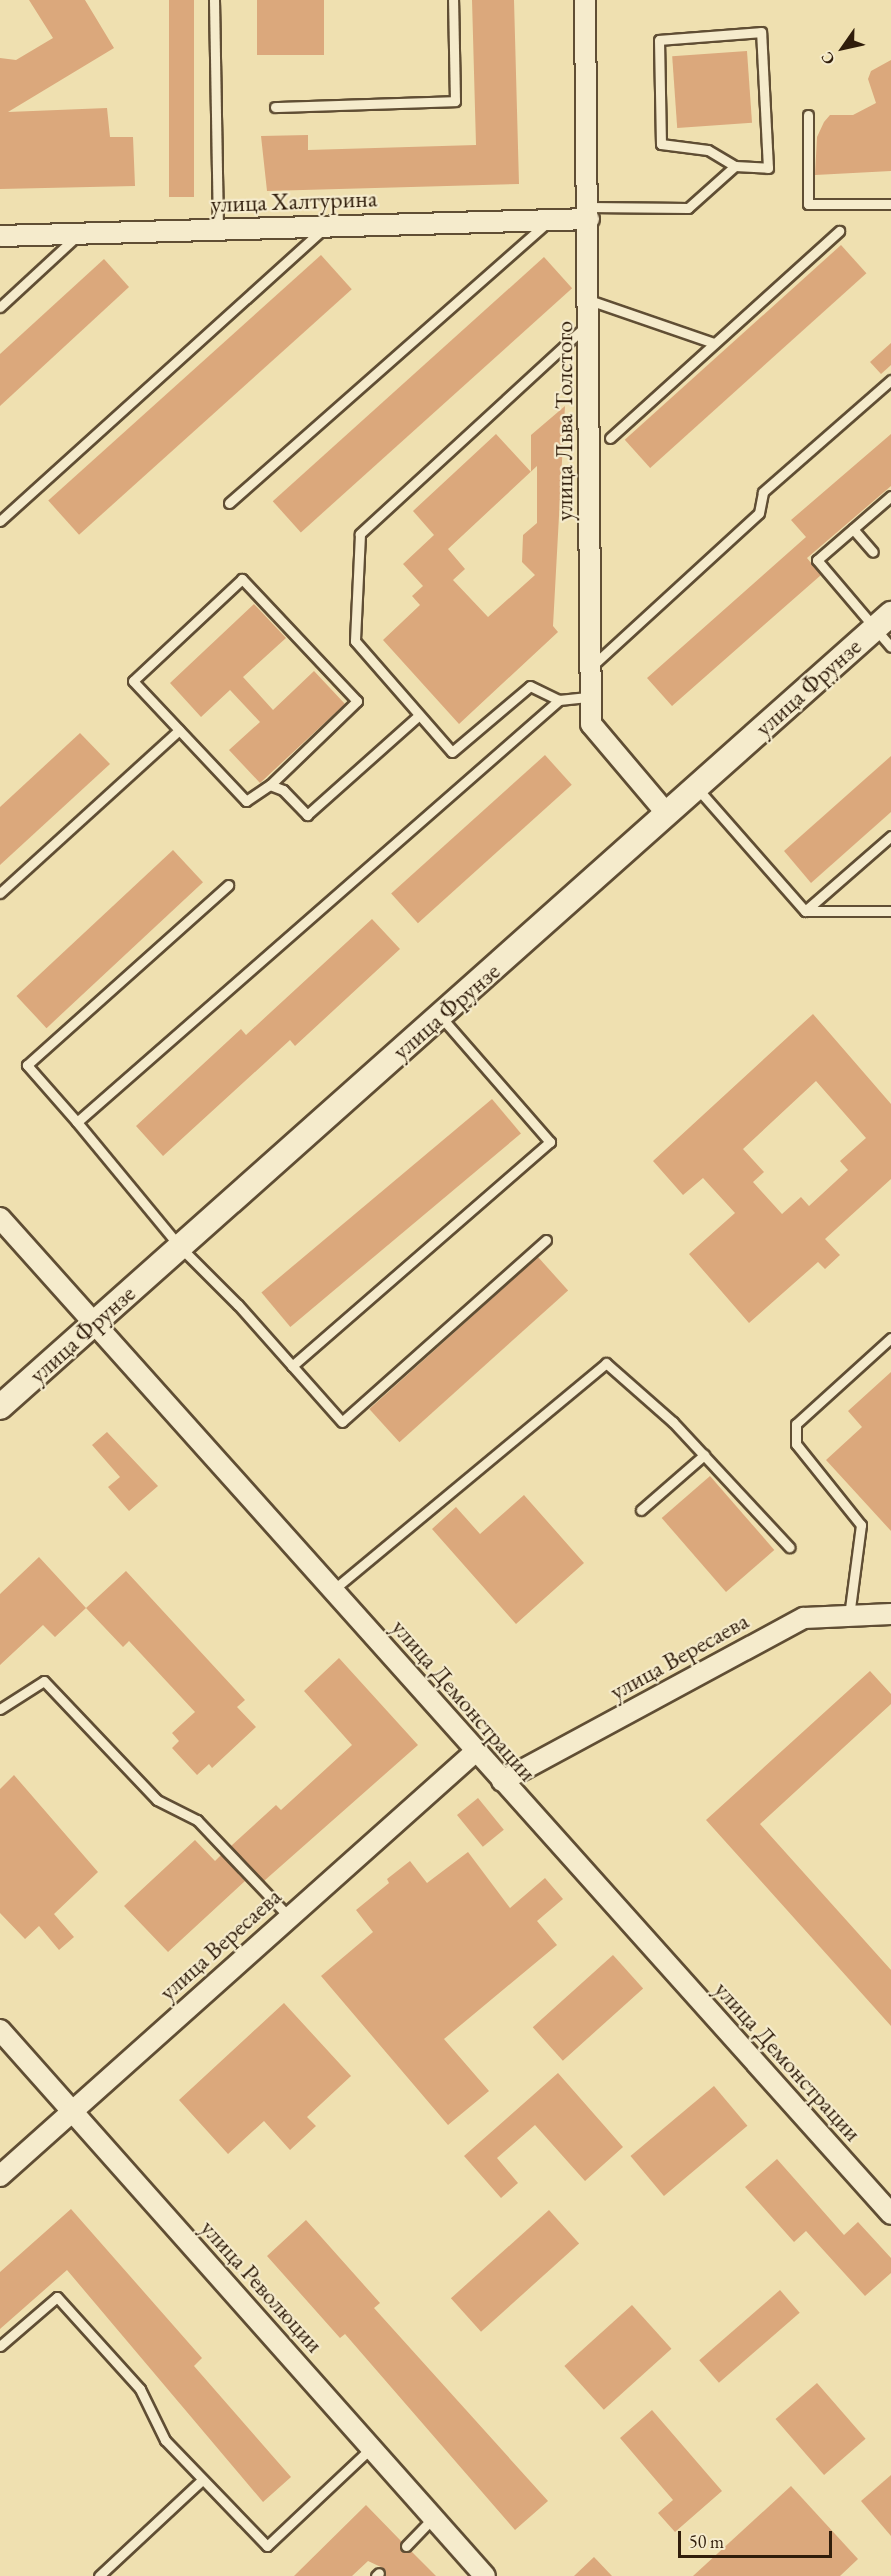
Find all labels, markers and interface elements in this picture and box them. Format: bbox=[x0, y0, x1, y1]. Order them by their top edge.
north arrow bbox=[813, 18, 873, 78]
text: С bbox=[816, 48, 840, 69]
street label: улица Халтурина bbox=[210, 184, 378, 218]
street label: улица Льва Толстого bbox=[550, 321, 578, 521]
street label: улица Фрунзе bbox=[749, 632, 867, 742]
street label: улица Фрунзе bbox=[387, 957, 505, 1065]
street label: улица Фрунзе bbox=[23, 1279, 141, 1389]
street label: улица Вересаева bbox=[605, 1606, 753, 1706]
street label: улица Демонстрации bbox=[386, 1613, 542, 1787]
street label: улица Вересаева bbox=[153, 1882, 287, 2006]
street label: улица Демонстрации bbox=[709, 1975, 867, 2147]
street label: улица Революции bbox=[195, 2214, 329, 2358]
scale bar bbox=[681, 2519, 836, 2557]
text: 50 m bbox=[689, 2530, 724, 2553]

